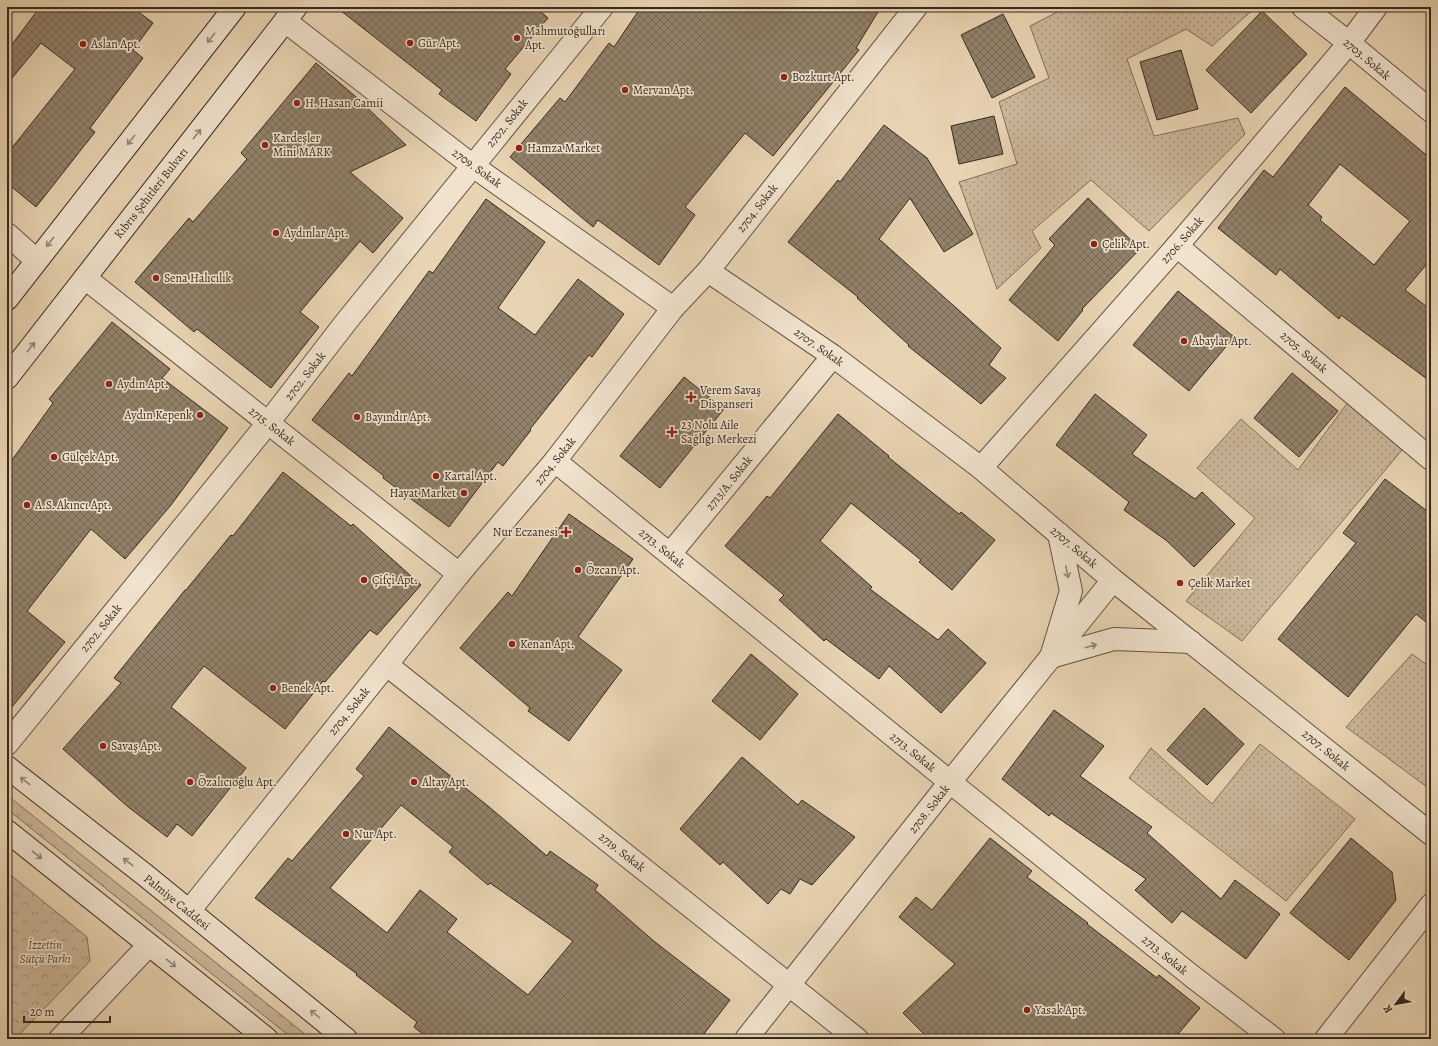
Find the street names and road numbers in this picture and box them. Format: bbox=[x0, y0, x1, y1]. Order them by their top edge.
street label: 2703. Sokak bbox=[1340, 34, 1394, 84]
street label: 2702. Sokak bbox=[483, 95, 531, 151]
street label: Kıbrıs Şehitleri Bulvarı bbox=[110, 144, 192, 242]
street label: 2709. Sokak bbox=[449, 145, 505, 191]
street label: 2704. Sokak bbox=[733, 180, 781, 236]
street label: 2706. Sokak bbox=[1157, 213, 1207, 267]
street label: 2707. Sokak bbox=[791, 324, 847, 370]
street label: 2705. Sokak bbox=[1277, 327, 1331, 377]
street label: 2702. Sokak bbox=[281, 348, 329, 404]
street label: 2715. Sokak bbox=[245, 403, 299, 449]
street label: 2704. Sokak bbox=[531, 434, 579, 488]
street label: 2713/A. Sokak bbox=[702, 452, 756, 514]
street label: 2707. Sokak bbox=[1047, 522, 1101, 572]
street label: 2713. Sokak bbox=[636, 524, 688, 572]
street label: 2702. Sokak bbox=[77, 600, 125, 656]
street label: 2704. Sokak bbox=[325, 684, 373, 738]
street label: 2707. Sokak bbox=[1299, 726, 1353, 774]
street label: 2713. Sokak bbox=[887, 728, 939, 776]
street label: 2708. Sokak bbox=[905, 781, 953, 837]
street label: 2719. Sokak bbox=[595, 829, 649, 875]
street label: Palmiye Caddesi bbox=[141, 870, 213, 934]
street label: 2713. Sokak bbox=[1139, 931, 1191, 979]

